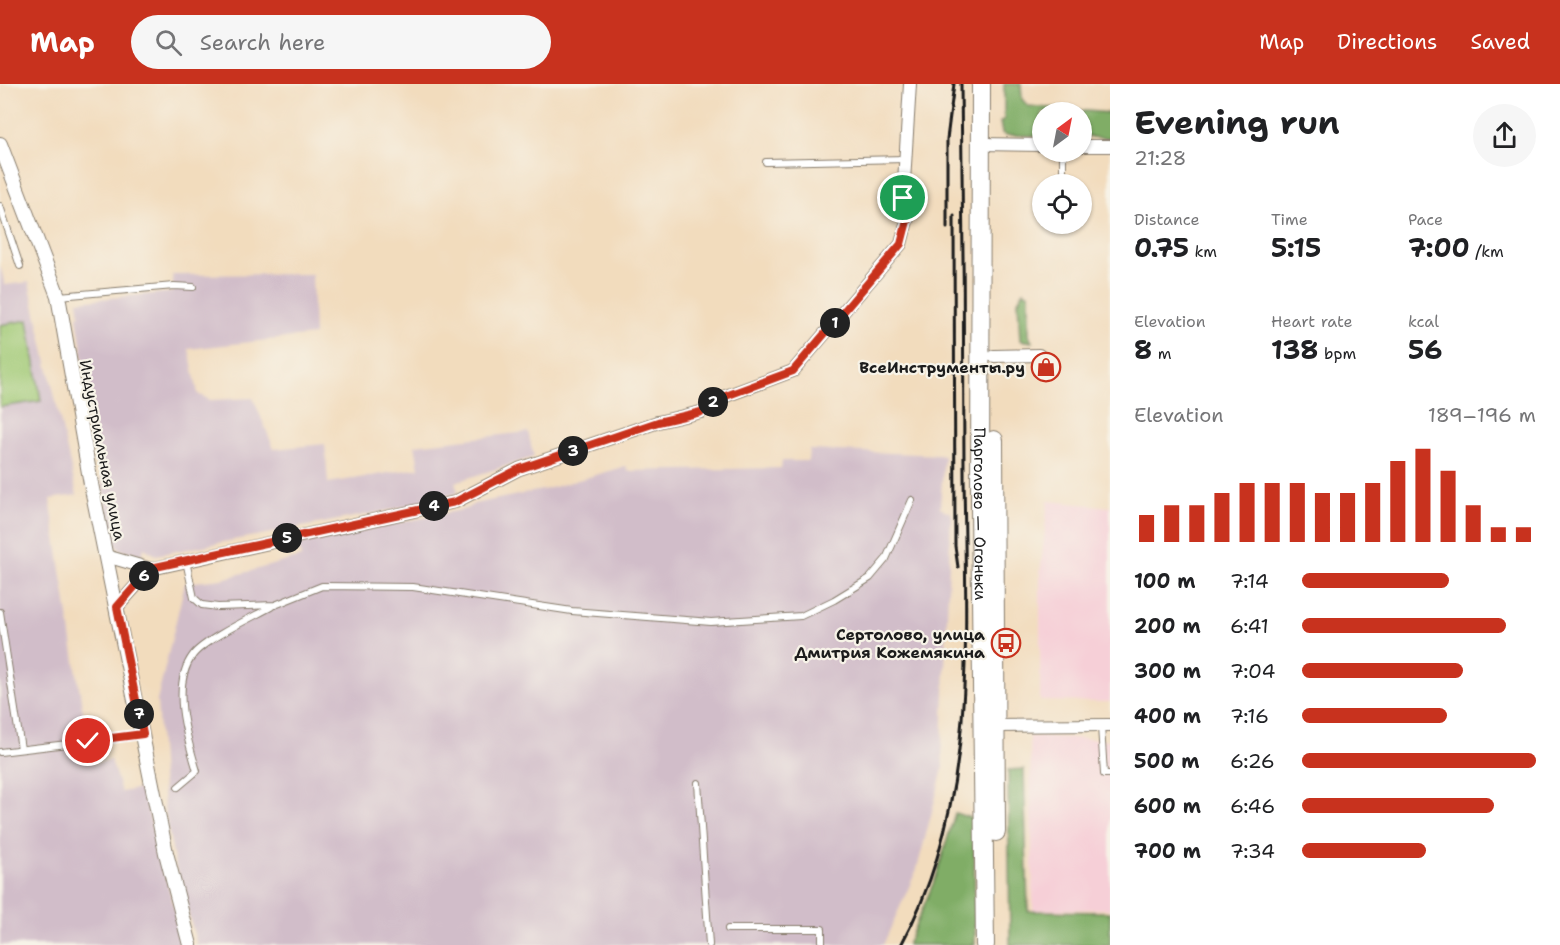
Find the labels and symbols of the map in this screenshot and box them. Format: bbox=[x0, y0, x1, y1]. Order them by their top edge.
north arrow bbox=[1032, 102, 1092, 162]
pin bbox=[877, 172, 928, 223]
pin: 1 bbox=[820, 308, 850, 338]
shop icon: ВсеИнструменты.ру bbox=[1030, 351, 1062, 383]
place label: ВсеИнструменты.ру bbox=[859, 357, 1025, 378]
street label: Индустриальная улица bbox=[75, 358, 130, 542]
pin: 2 bbox=[698, 387, 728, 417]
street label: Парголово — Огоньки bbox=[969, 427, 991, 601]
pin: 3 bbox=[558, 436, 588, 466]
pin: 4 bbox=[419, 491, 449, 521]
pin: 5 bbox=[272, 523, 302, 553]
pin: 6 bbox=[129, 561, 159, 591]
place label: Сертолово, улица Дмитрия Кожемякина bbox=[794, 624, 985, 663]
bus stop icon: Сертолово, улица Дмитрия Кожемякина bbox=[990, 627, 1022, 659]
pin: 7 bbox=[124, 699, 154, 729]
pin bbox=[62, 715, 113, 766]

